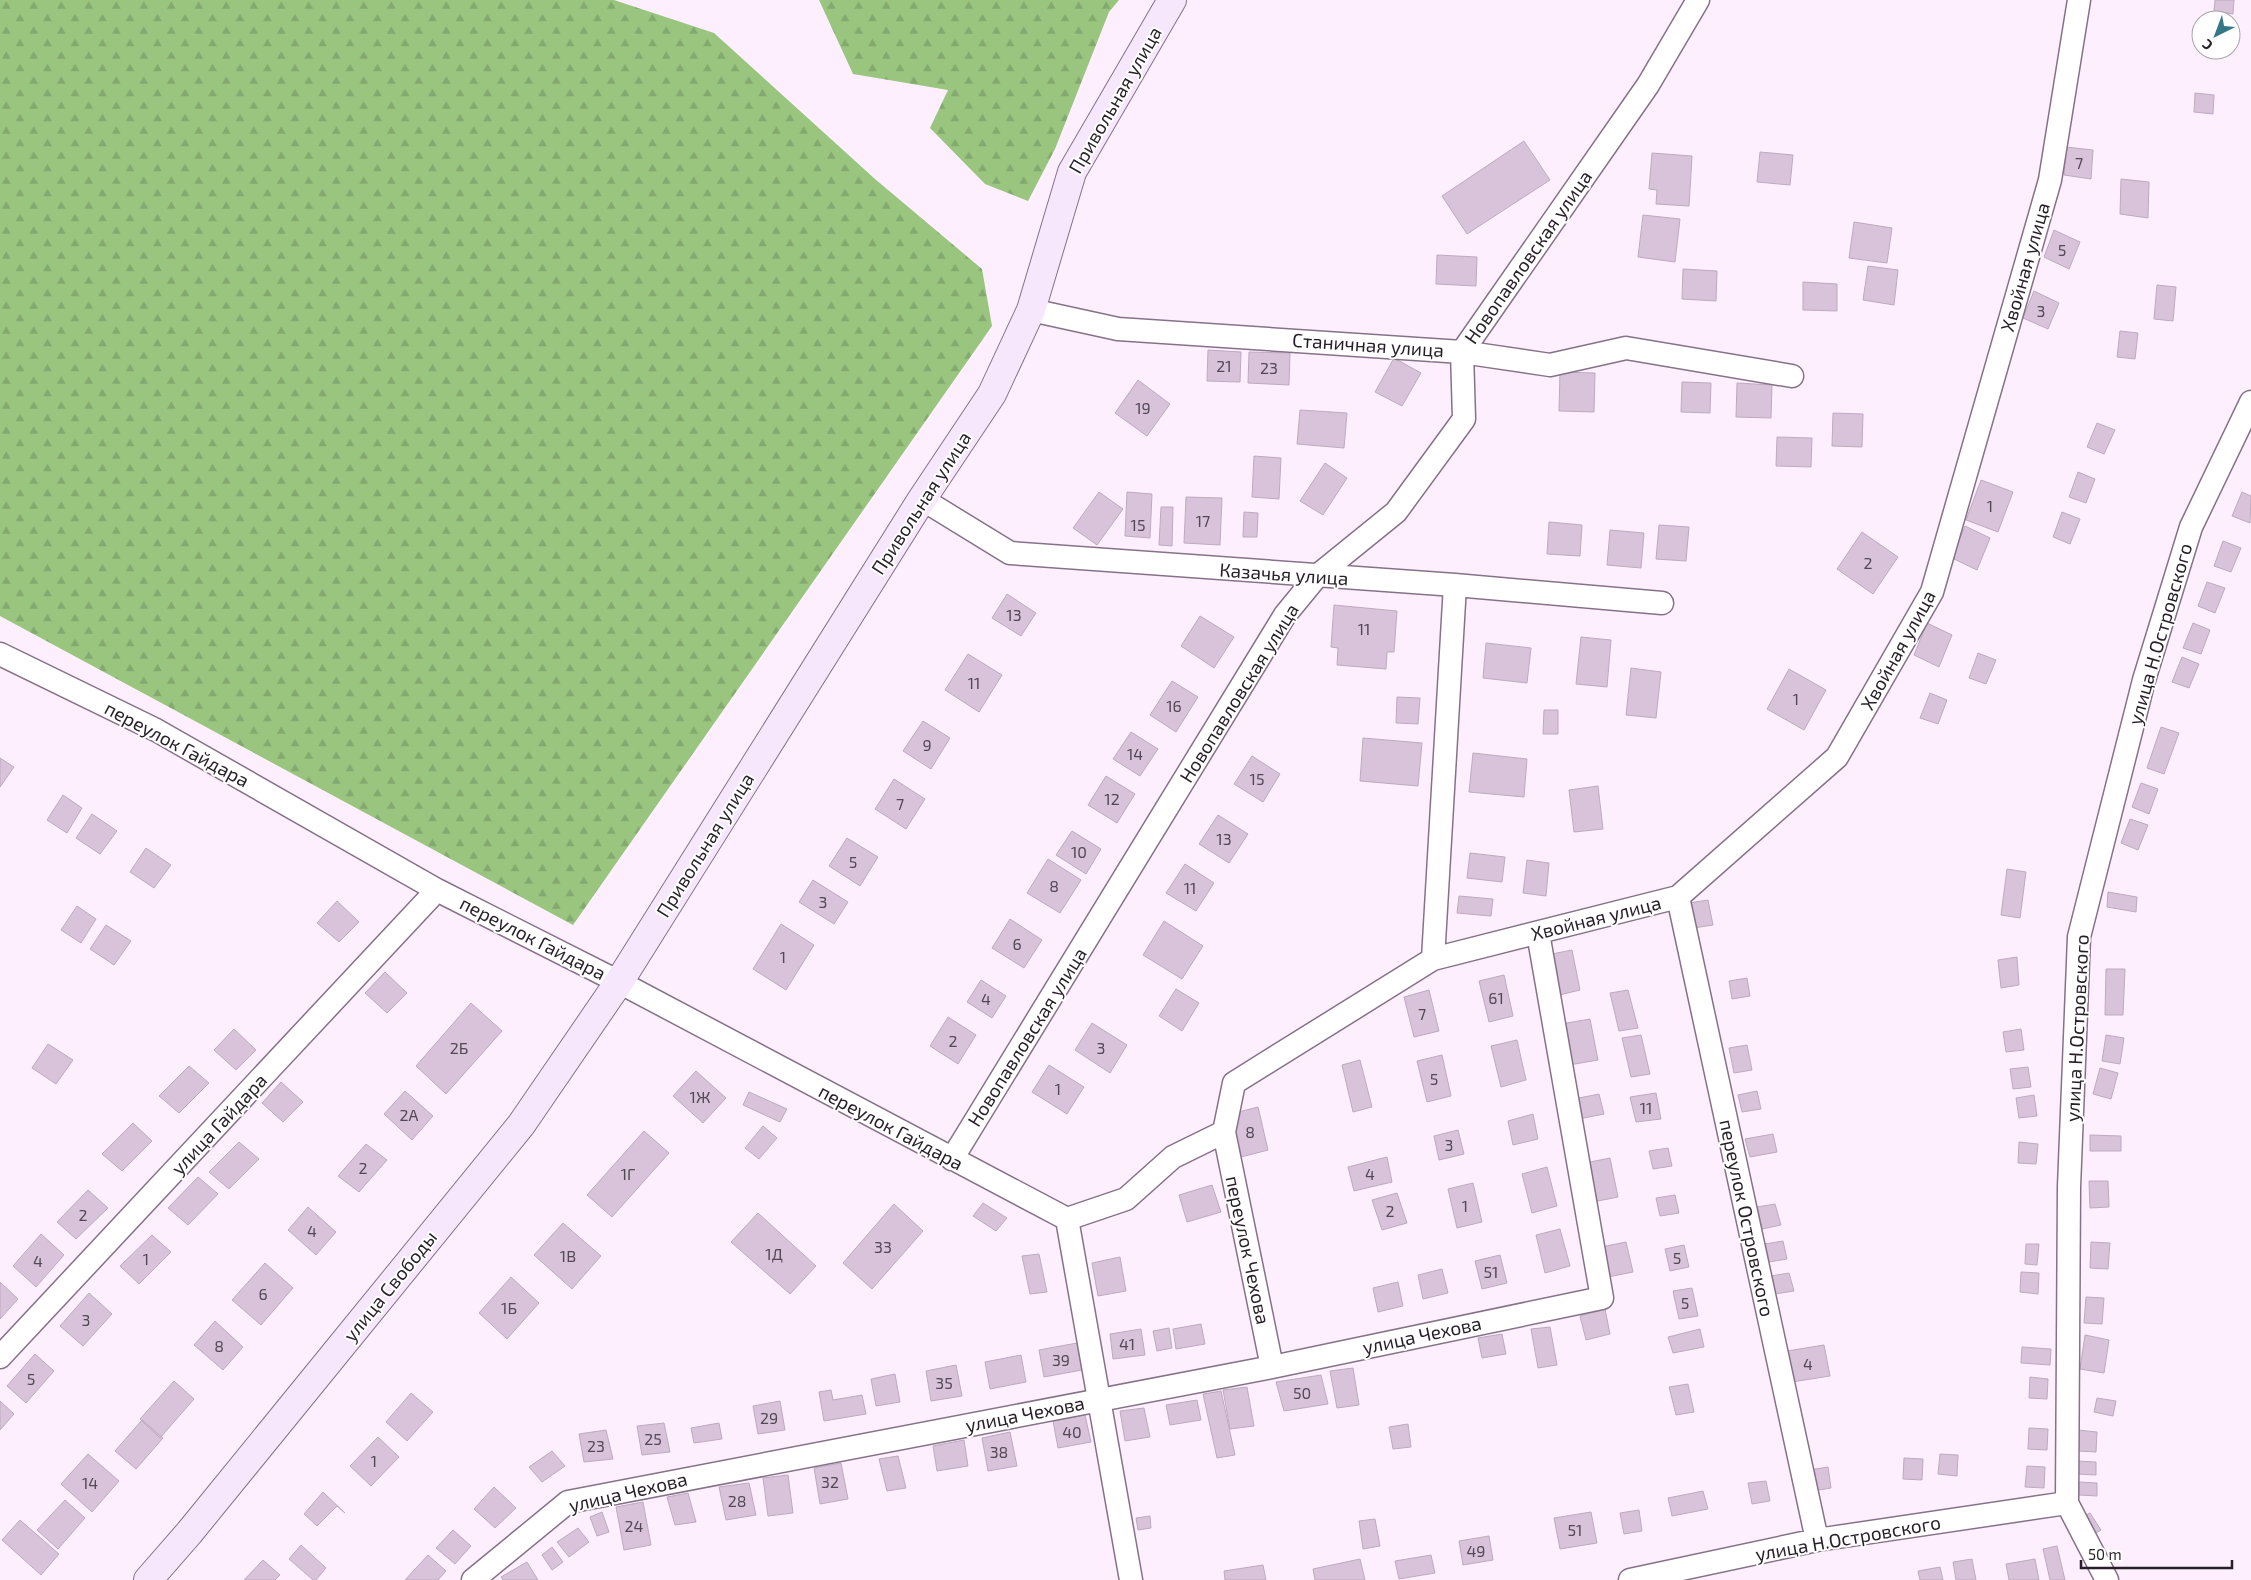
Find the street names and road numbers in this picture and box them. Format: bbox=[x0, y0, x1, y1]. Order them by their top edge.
street label: Привольная улица bbox=[1063, 22, 1167, 178]
street label: Новопавловская улица bbox=[1459, 166, 1597, 348]
street label: Хвойная улица bbox=[1995, 200, 2055, 334]
street label: Станичная улица bbox=[1291, 328, 1445, 362]
street label: Привольная улица bbox=[866, 427, 976, 579]
street label: улица Н.Островского bbox=[2123, 540, 2197, 728]
street label: Казачья улица bbox=[1219, 558, 1349, 590]
street label: Хвойная улица bbox=[1855, 586, 1941, 714]
street label: Новопавловская улица bbox=[1174, 599, 1304, 787]
street label: переулок Гайдара bbox=[101, 696, 253, 792]
street label: Привольная улица bbox=[651, 768, 759, 922]
street label: Хвойная улица bbox=[1528, 890, 1664, 946]
street label: переулок Гайдара bbox=[456, 891, 610, 985]
street label: улица Н.Островского bbox=[2060, 934, 2094, 1122]
street label: Новопавловская улица bbox=[962, 943, 1092, 1131]
street label: улица Гайдара bbox=[166, 1068, 272, 1180]
street label: переулок Гайдара bbox=[815, 1079, 967, 1175]
street label: переулок Островского bbox=[1714, 1117, 1780, 1319]
street label: переулок Чехова bbox=[1221, 1173, 1275, 1327]
street label: улица Свободы bbox=[338, 1226, 442, 1346]
street label: улица Чехова bbox=[1360, 1311, 1484, 1359]
street label: улица Чехова bbox=[963, 1391, 1087, 1437]
street label: улица Чехова bbox=[566, 1467, 690, 1517]
street label: улица Н.Островского bbox=[1753, 1510, 1943, 1566]

